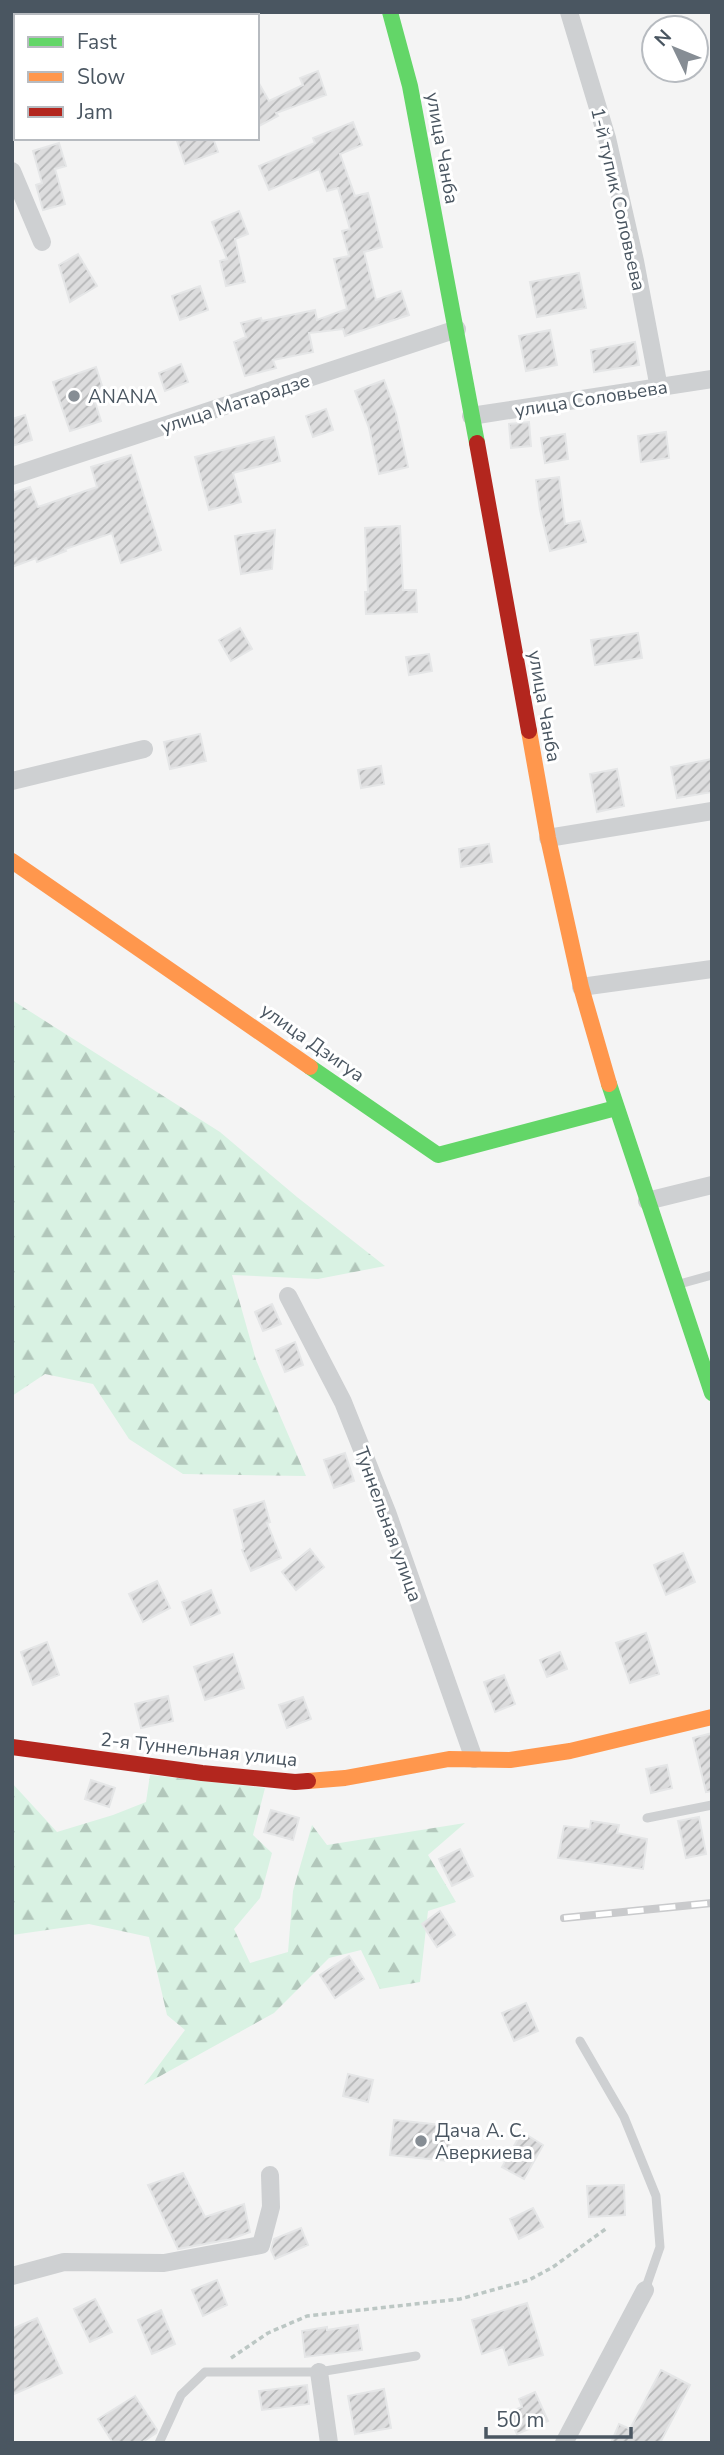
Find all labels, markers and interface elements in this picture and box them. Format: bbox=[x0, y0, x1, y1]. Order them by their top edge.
legend bbox=[14, 14, 259, 140]
north arrow bbox=[640, 14, 710, 84]
text: N bbox=[649, 24, 678, 52]
text: Fast bbox=[77, 28, 117, 56]
text: Slow bbox=[77, 63, 126, 91]
street label: улица Чанба bbox=[419, 90, 465, 206]
text: Jam bbox=[76, 98, 113, 126]
street label: 1-й тупик Соловьева bbox=[584, 105, 652, 293]
street label: улица Матарадзе bbox=[157, 368, 313, 440]
street label: улица Соловьева bbox=[513, 374, 669, 424]
place label: ANANA bbox=[88, 384, 158, 410]
marker: ANANA bbox=[66, 388, 82, 404]
street label: улица Чанба bbox=[521, 648, 567, 764]
street label: улица Дзигуа bbox=[255, 997, 370, 1088]
street label: Туннельная улица bbox=[348, 1443, 428, 1605]
street label: 2-я Туннельная улица bbox=[99, 1727, 299, 1773]
place label: Дача А. С. Аверкиева bbox=[435, 2118, 533, 2166]
marker: Дача А. С. Аверкиева bbox=[413, 2133, 429, 2149]
scale bar bbox=[486, 2396, 631, 2440]
text: 50 m bbox=[496, 2406, 545, 2434]

